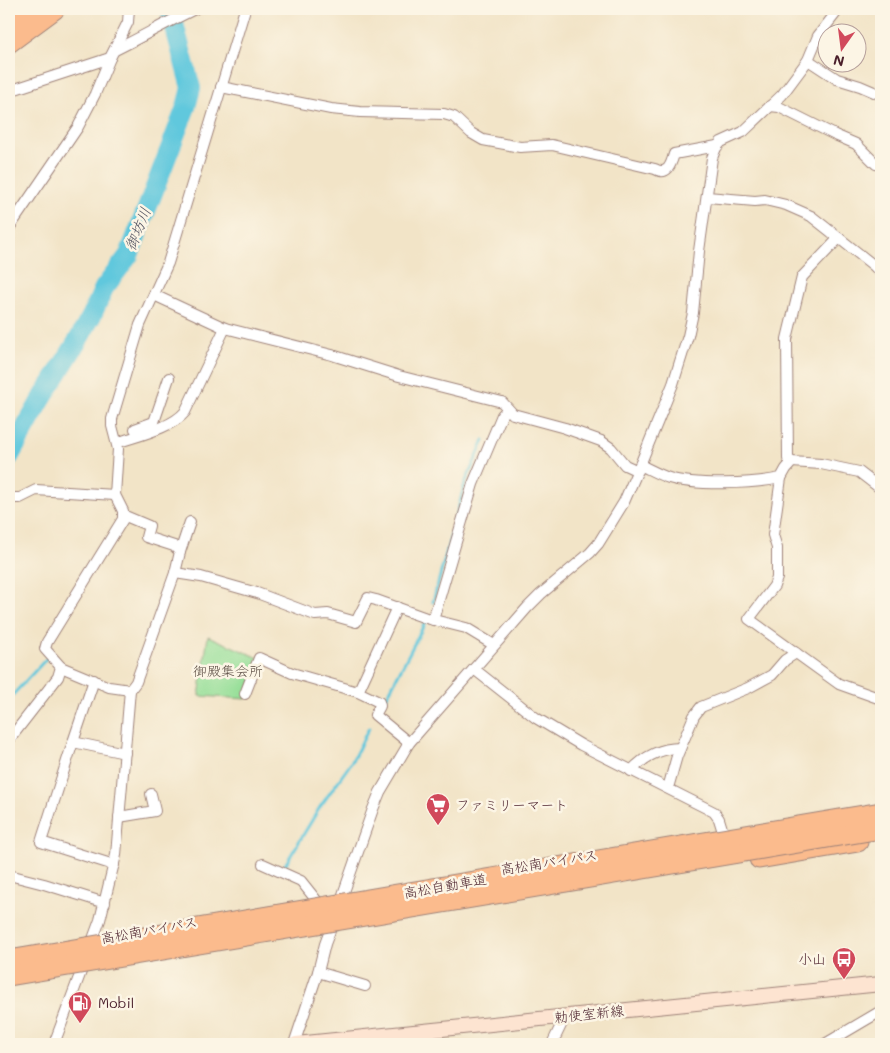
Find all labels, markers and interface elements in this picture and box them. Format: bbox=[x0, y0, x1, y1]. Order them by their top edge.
north arrow bbox=[818, 22, 868, 72]
text: N bbox=[831, 51, 846, 72]
water label: 御坊川 bbox=[119, 204, 155, 253]
park label: 御殿集会所 bbox=[193, 661, 263, 680]
supermarket icon: ファミリーマート bbox=[425, 792, 451, 826]
place label: ファミリーマート bbox=[456, 795, 568, 814]
street label: 高松南バイパス bbox=[499, 844, 599, 879]
street label: 高松自動車道 bbox=[402, 869, 488, 902]
street label: 高松南バイパス bbox=[99, 912, 199, 947]
bus stop icon: 小山 bbox=[831, 946, 857, 980]
place label: 小山 bbox=[798, 949, 826, 968]
fuel station icon: Mobil bbox=[67, 990, 93, 1024]
place label: Mobil bbox=[98, 993, 134, 1012]
street label: 勅使室新線 bbox=[553, 1000, 625, 1027]

